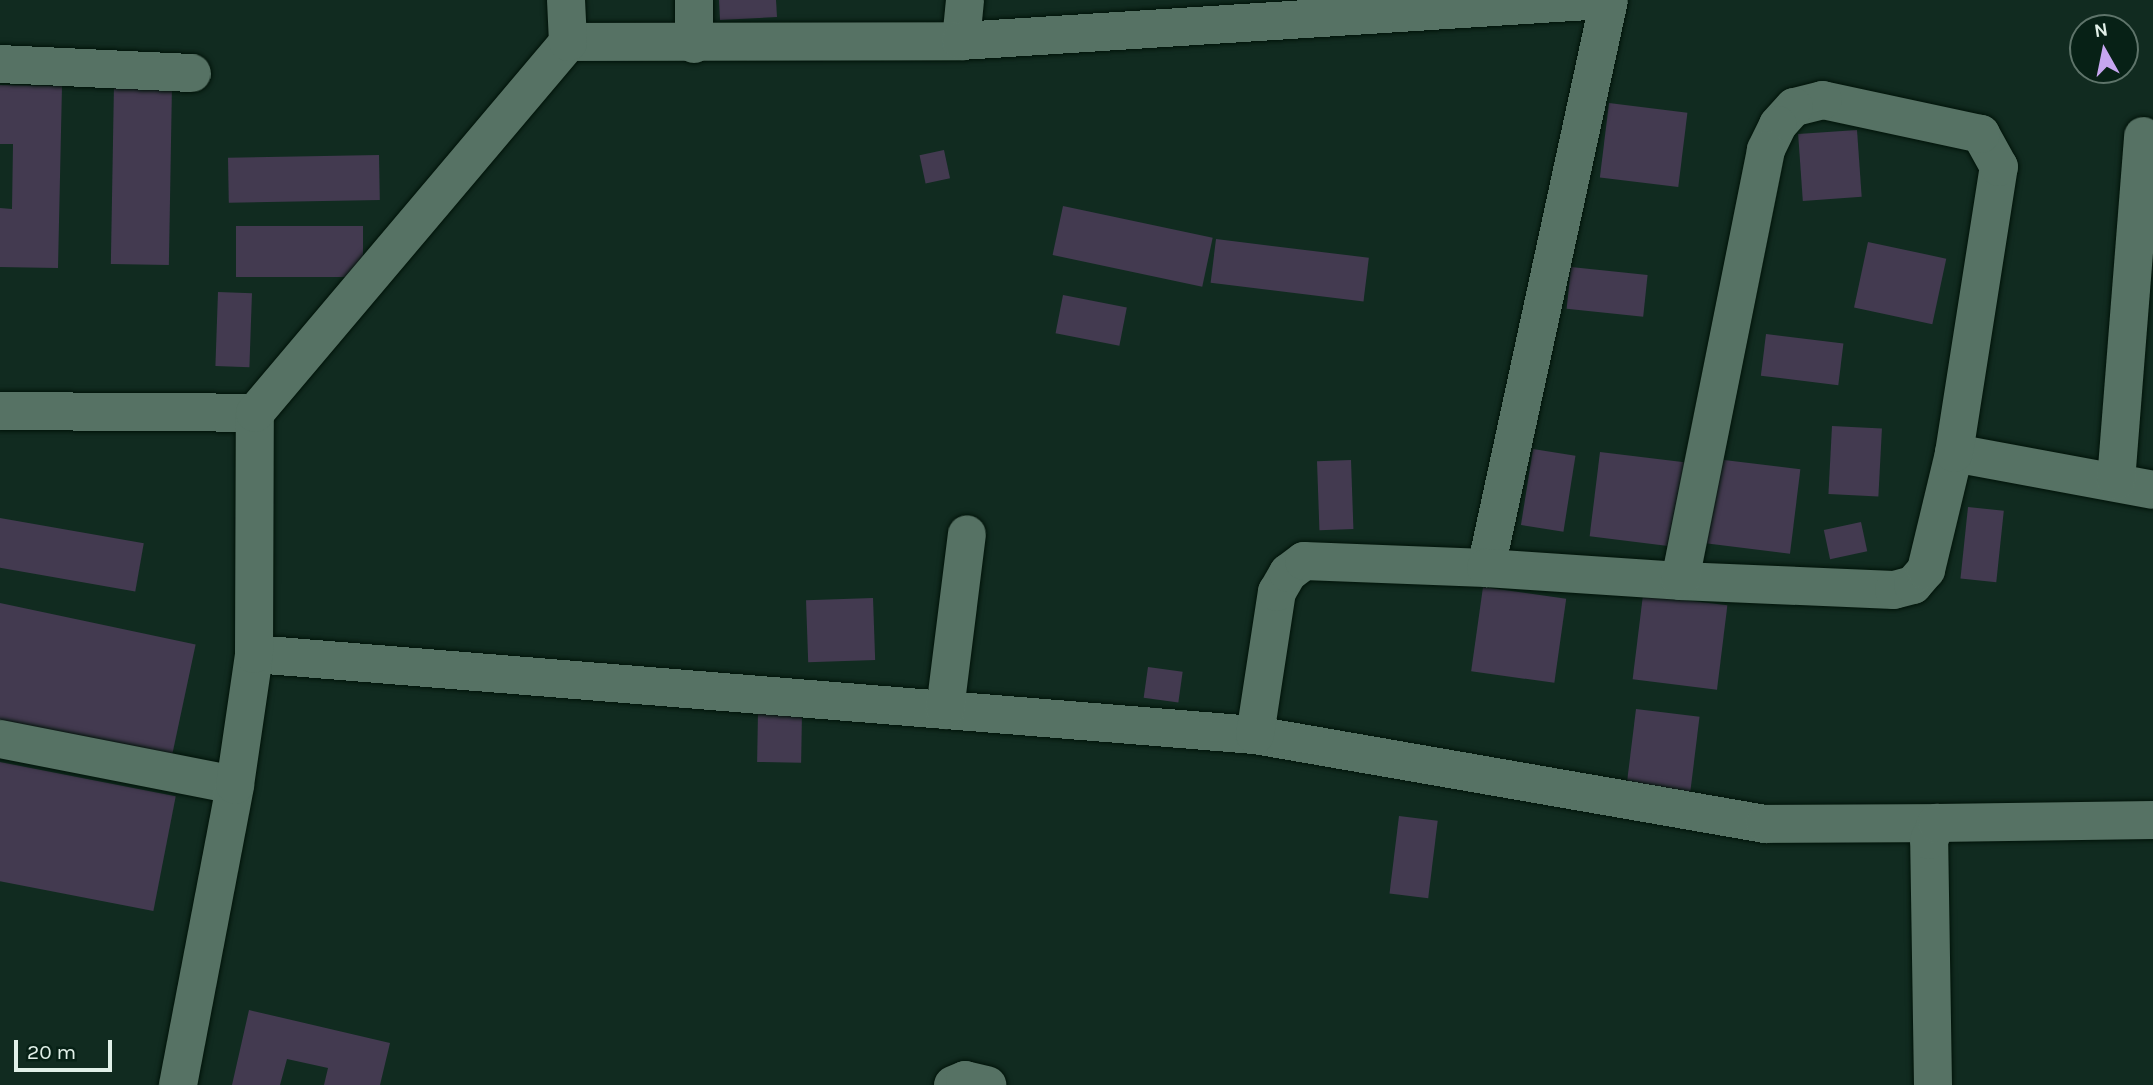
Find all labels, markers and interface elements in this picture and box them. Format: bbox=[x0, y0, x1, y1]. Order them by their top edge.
north arrow bbox=[2069, 14, 2139, 84]
text: N bbox=[2093, 18, 2109, 42]
scale bar bbox=[18, 1026, 116, 1070]
text: 20 m bbox=[27, 1040, 76, 1064]

